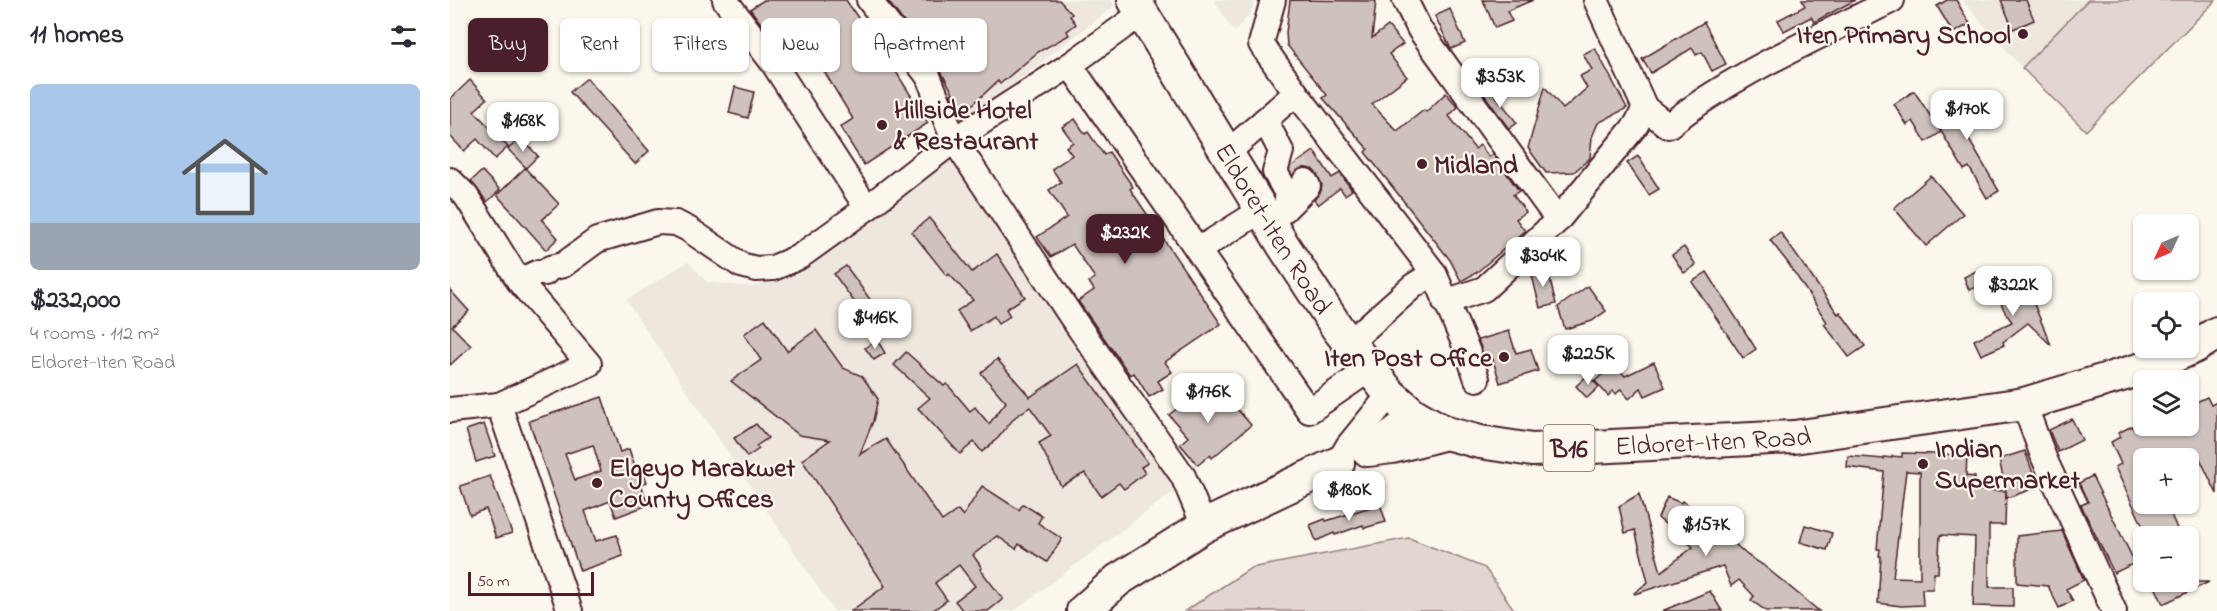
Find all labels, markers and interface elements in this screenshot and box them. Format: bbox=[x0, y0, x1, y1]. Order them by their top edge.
text: 11 homes bbox=[30, 17, 124, 55]
place label: Iten Primary School bbox=[1797, 17, 2011, 56]
chip: Buy bbox=[468, 18, 548, 72]
chip: Rent bbox=[560, 18, 640, 72]
chip: Filters bbox=[652, 18, 749, 72]
chip: New bbox=[761, 18, 840, 72]
chip: Apartment bbox=[852, 18, 987, 72]
icon: filters bbox=[387, 20, 420, 53]
marker: Iten Primary School bbox=[2016, 27, 2030, 41]
pin: $353K bbox=[1458, 58, 1542, 109]
text: $353K bbox=[1475, 63, 1525, 92]
pin: $170K bbox=[1925, 90, 2009, 141]
place label: Hillside Hotel & Restaurant bbox=[893, 92, 1039, 162]
text: $170K bbox=[1944, 95, 1990, 124]
pin: $168K bbox=[481, 102, 565, 153]
text: $168K bbox=[501, 107, 545, 136]
marker: Hillside Hotel & Restaurant bbox=[875, 118, 889, 132]
icon: home bbox=[171, 123, 279, 231]
street label: Eldoret-Iten Road bbox=[1203, 136, 1341, 323]
place label: Midland bbox=[1434, 147, 1519, 186]
marker: Midland bbox=[1415, 157, 1429, 171]
pin: $232K bbox=[1083, 214, 1167, 265]
north arrow bbox=[2133, 214, 2199, 280]
map controls bbox=[2133, 214, 2199, 592]
text: $232K bbox=[1100, 219, 1150, 248]
pin: $304K bbox=[1501, 237, 1585, 288]
text: $304K bbox=[1520, 242, 1566, 271]
pin: $322K bbox=[1971, 266, 2055, 317]
text: $322K bbox=[1988, 271, 2038, 300]
text: $232,000 bbox=[30, 282, 120, 320]
button: locate bbox=[2133, 292, 2199, 358]
pin: $416K bbox=[833, 299, 917, 350]
text: $416K bbox=[852, 304, 898, 333]
text: 4 rooms · 112 m² bbox=[30, 320, 159, 349]
pin: $225K bbox=[1546, 335, 1630, 386]
place label: Iten Post Office bbox=[1324, 340, 1493, 379]
text: $225K bbox=[1561, 340, 1615, 369]
text: Eldoret-Iten Road bbox=[30, 349, 175, 378]
marker: Iten Post Office bbox=[1497, 350, 1511, 364]
button: layers bbox=[2133, 370, 2199, 436]
pin: $176K bbox=[1166, 373, 1250, 424]
text: $176K bbox=[1185, 378, 1231, 407]
street label: Eldoret-Iten Road bbox=[1614, 418, 1814, 468]
road number: B16 bbox=[1544, 425, 1594, 471]
place label: Indian Supermarket bbox=[1935, 431, 2081, 501]
button: + bbox=[2133, 448, 2199, 514]
place label: Elgeyo Marakwet County Offices bbox=[609, 450, 796, 520]
marker: Indian Supermarket bbox=[1916, 457, 1930, 471]
pin: $180K bbox=[1307, 471, 1391, 522]
marker: Elgeyo Marakwet County Offices bbox=[590, 476, 604, 490]
text: $180K bbox=[1327, 476, 1371, 505]
pin: $157K bbox=[1664, 506, 1748, 557]
text: $157K bbox=[1682, 511, 1730, 540]
button: − bbox=[2133, 526, 2199, 592]
scale bar bbox=[468, 569, 594, 596]
text: 50 m bbox=[477, 570, 509, 594]

